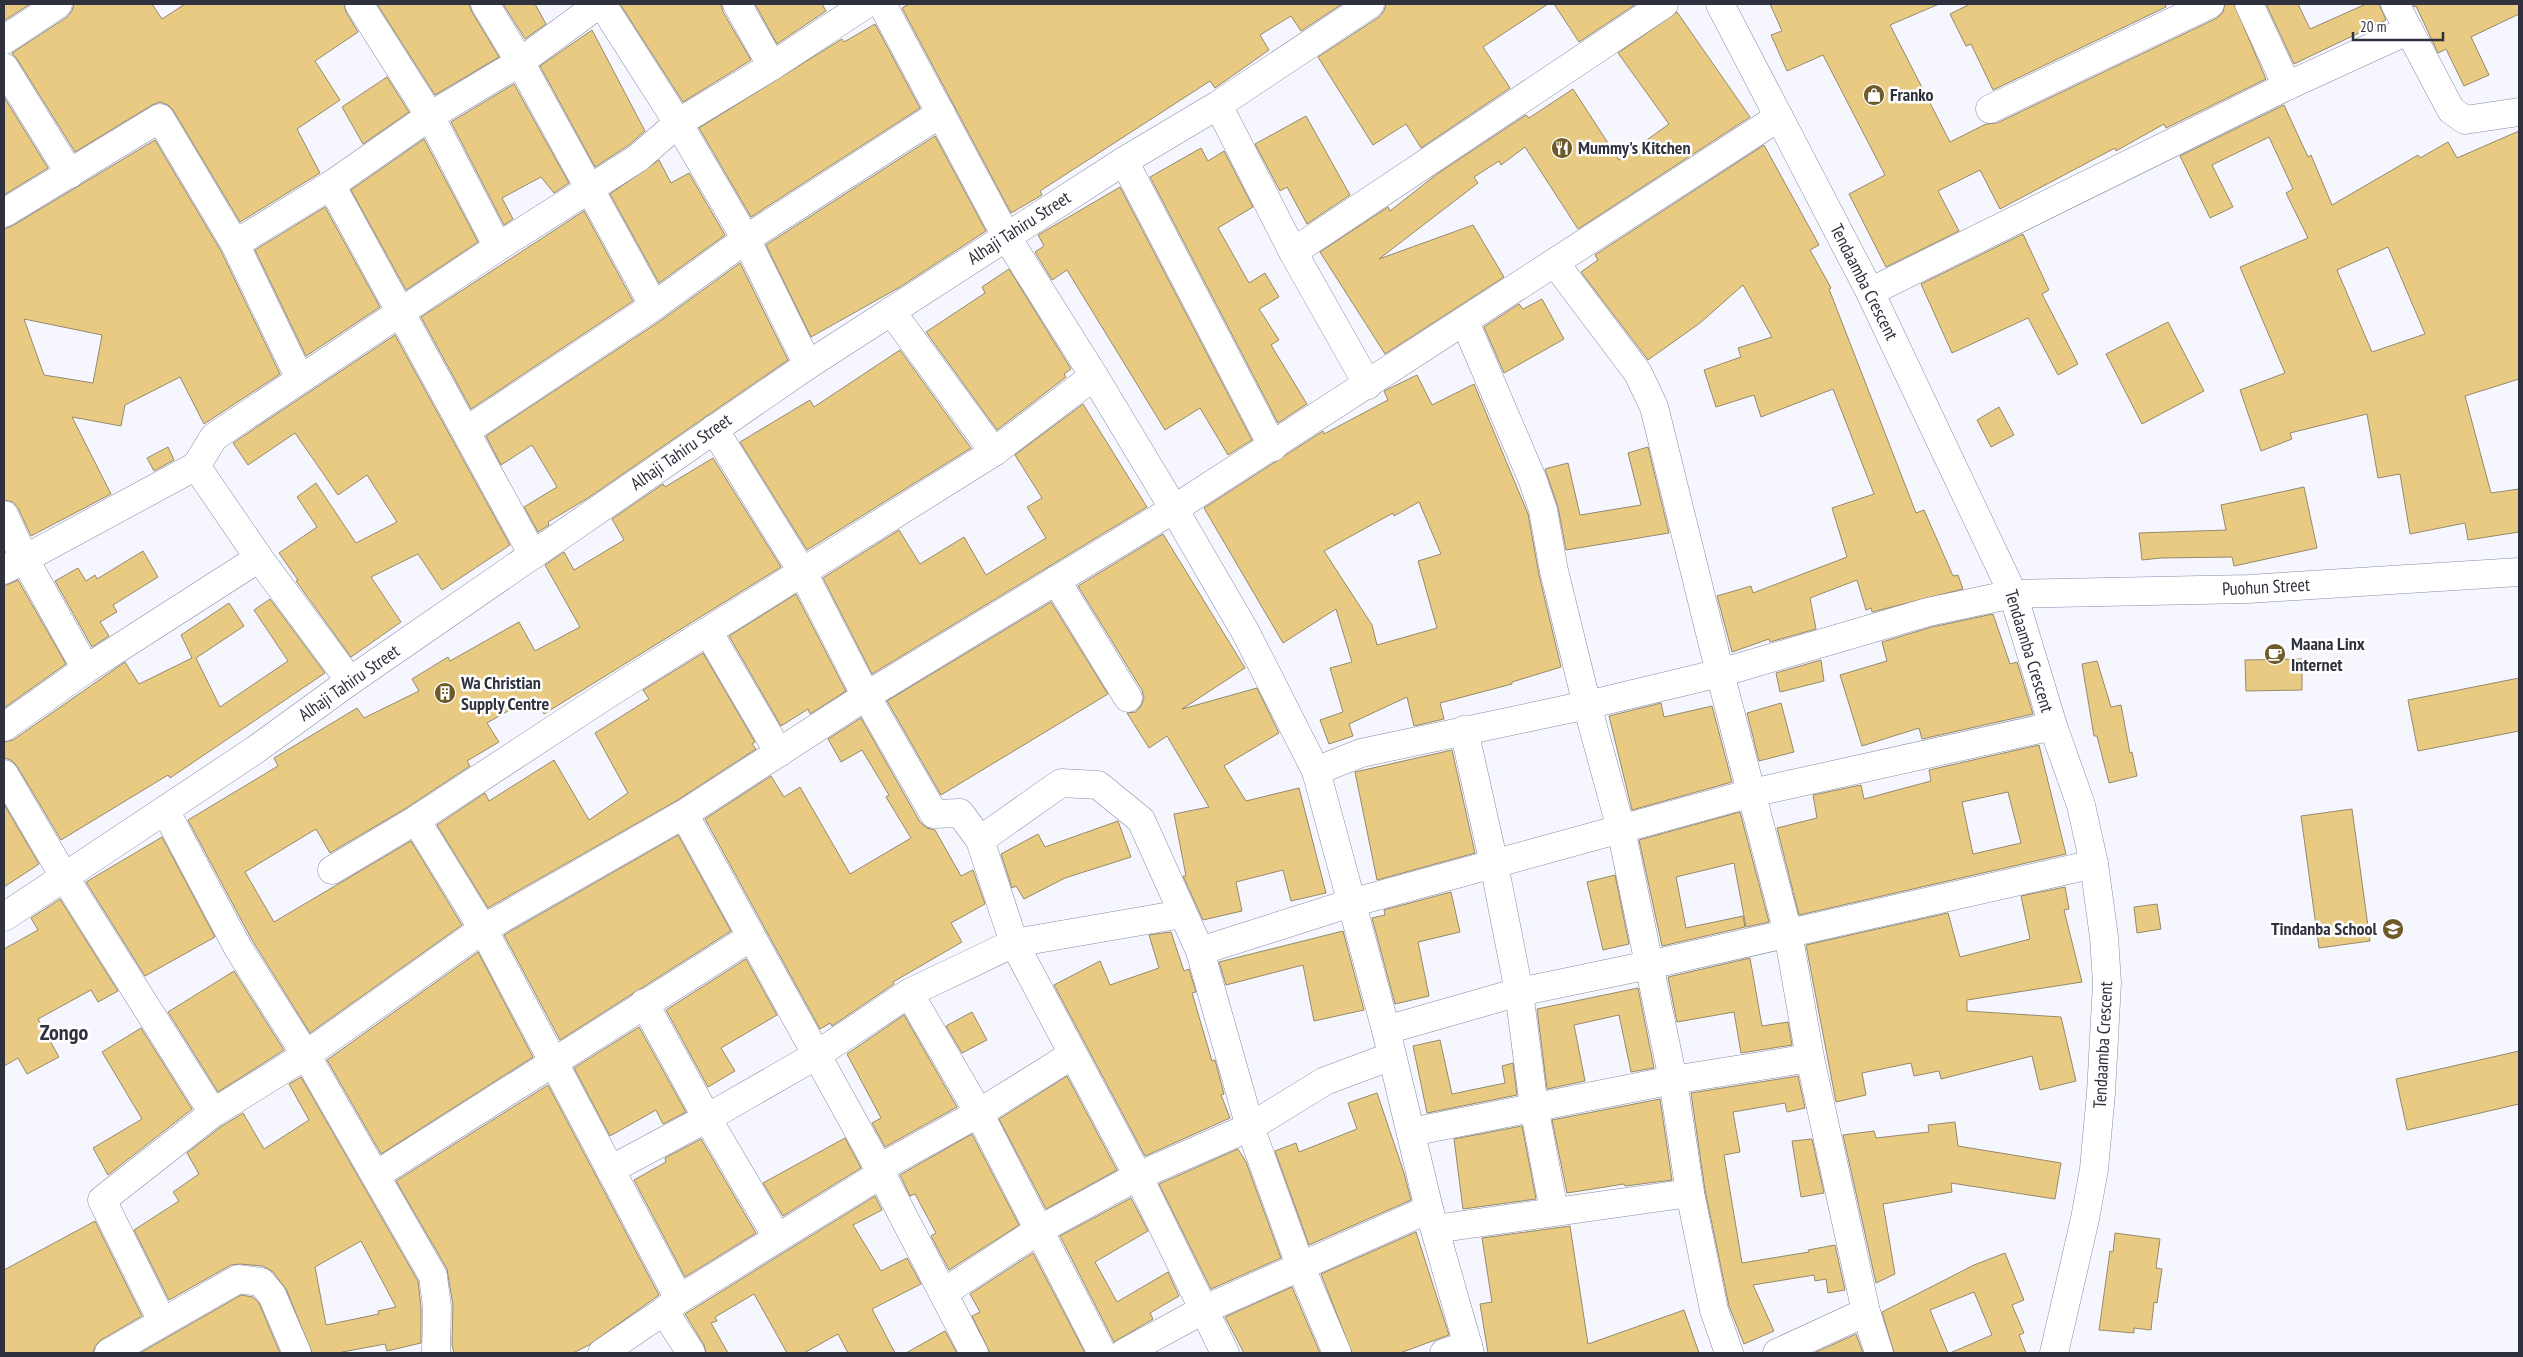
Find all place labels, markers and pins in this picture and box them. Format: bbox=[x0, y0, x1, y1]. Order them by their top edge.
shop icon: Franko bbox=[1862, 83, 1886, 107]
place label: Franko bbox=[1890, 83, 1934, 106]
restaurant icon: Mummy's Kitchen bbox=[1550, 136, 1574, 160]
place label: Mummy's Kitchen bbox=[1578, 136, 1691, 159]
place label: Maana Linx Internet bbox=[2291, 632, 2365, 676]
cafe icon: Maana Linx Internet bbox=[2263, 642, 2287, 666]
place label: Wa Christian Supply Centre bbox=[460, 671, 550, 715]
building icon: Wa Christian Supply Centre bbox=[433, 681, 457, 705]
place label: Tindanba School bbox=[2271, 917, 2378, 940]
school or university icon: Tindanba School bbox=[2381, 917, 2405, 941]

